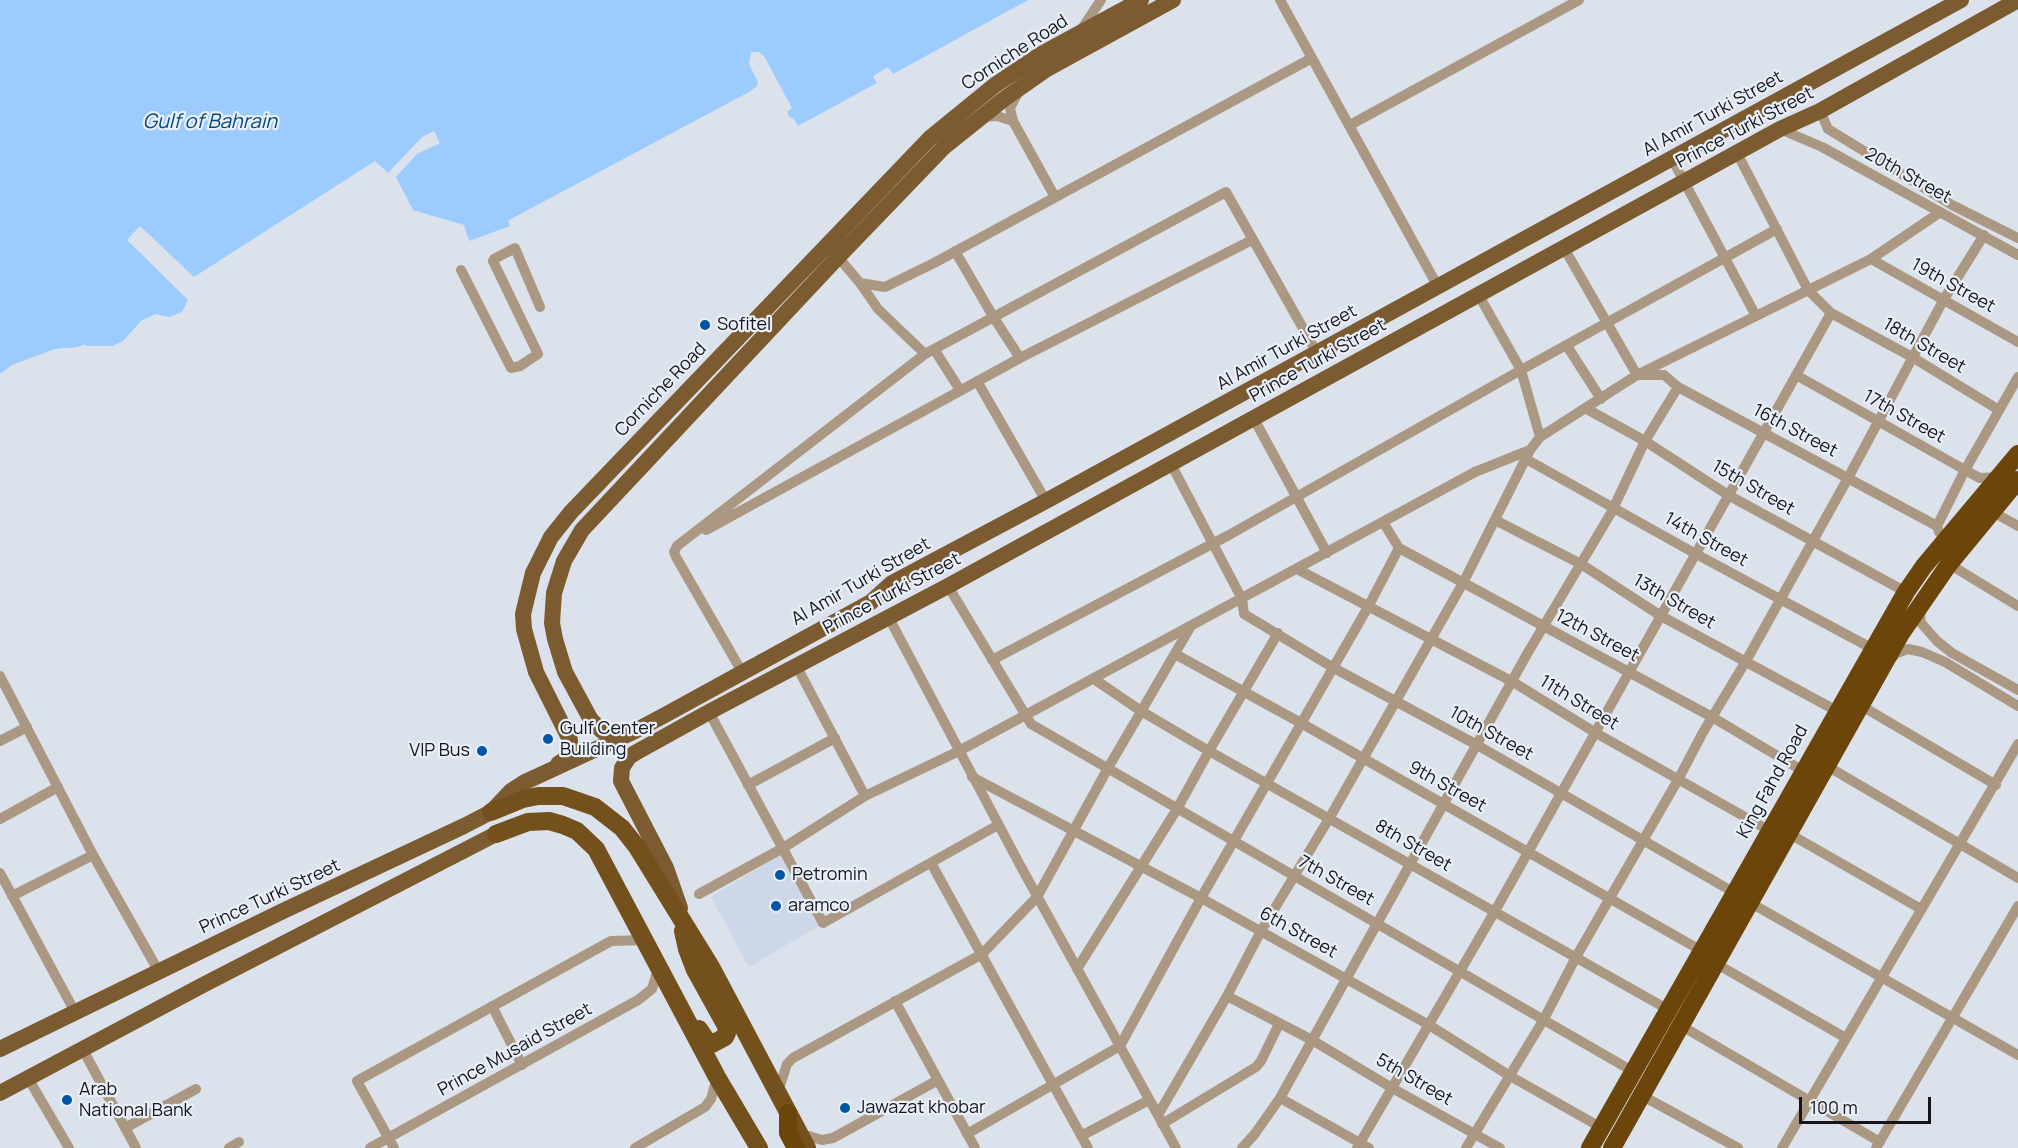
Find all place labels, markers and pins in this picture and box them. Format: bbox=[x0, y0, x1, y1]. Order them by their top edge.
place label: Sofitel bbox=[717, 314, 771, 336]
marker: Sofitel bbox=[698, 318, 712, 332]
place label: Gulf Center Building bbox=[560, 718, 655, 760]
marker: Gulf Center Building bbox=[541, 732, 555, 746]
place label: VIP Bus bbox=[409, 740, 470, 762]
marker: VIP Bus bbox=[475, 744, 489, 758]
place label: Petromin bbox=[792, 864, 868, 886]
marker: Petromin bbox=[773, 868, 787, 882]
place label: aramco bbox=[788, 895, 850, 917]
marker: aramco bbox=[769, 899, 783, 913]
place label: Arab National Bank bbox=[79, 1079, 193, 1122]
marker: Arab National Bank bbox=[60, 1093, 74, 1107]
place label: Jawazat khobar bbox=[857, 1097, 985, 1119]
marker: Jawazat khobar bbox=[838, 1101, 852, 1115]

